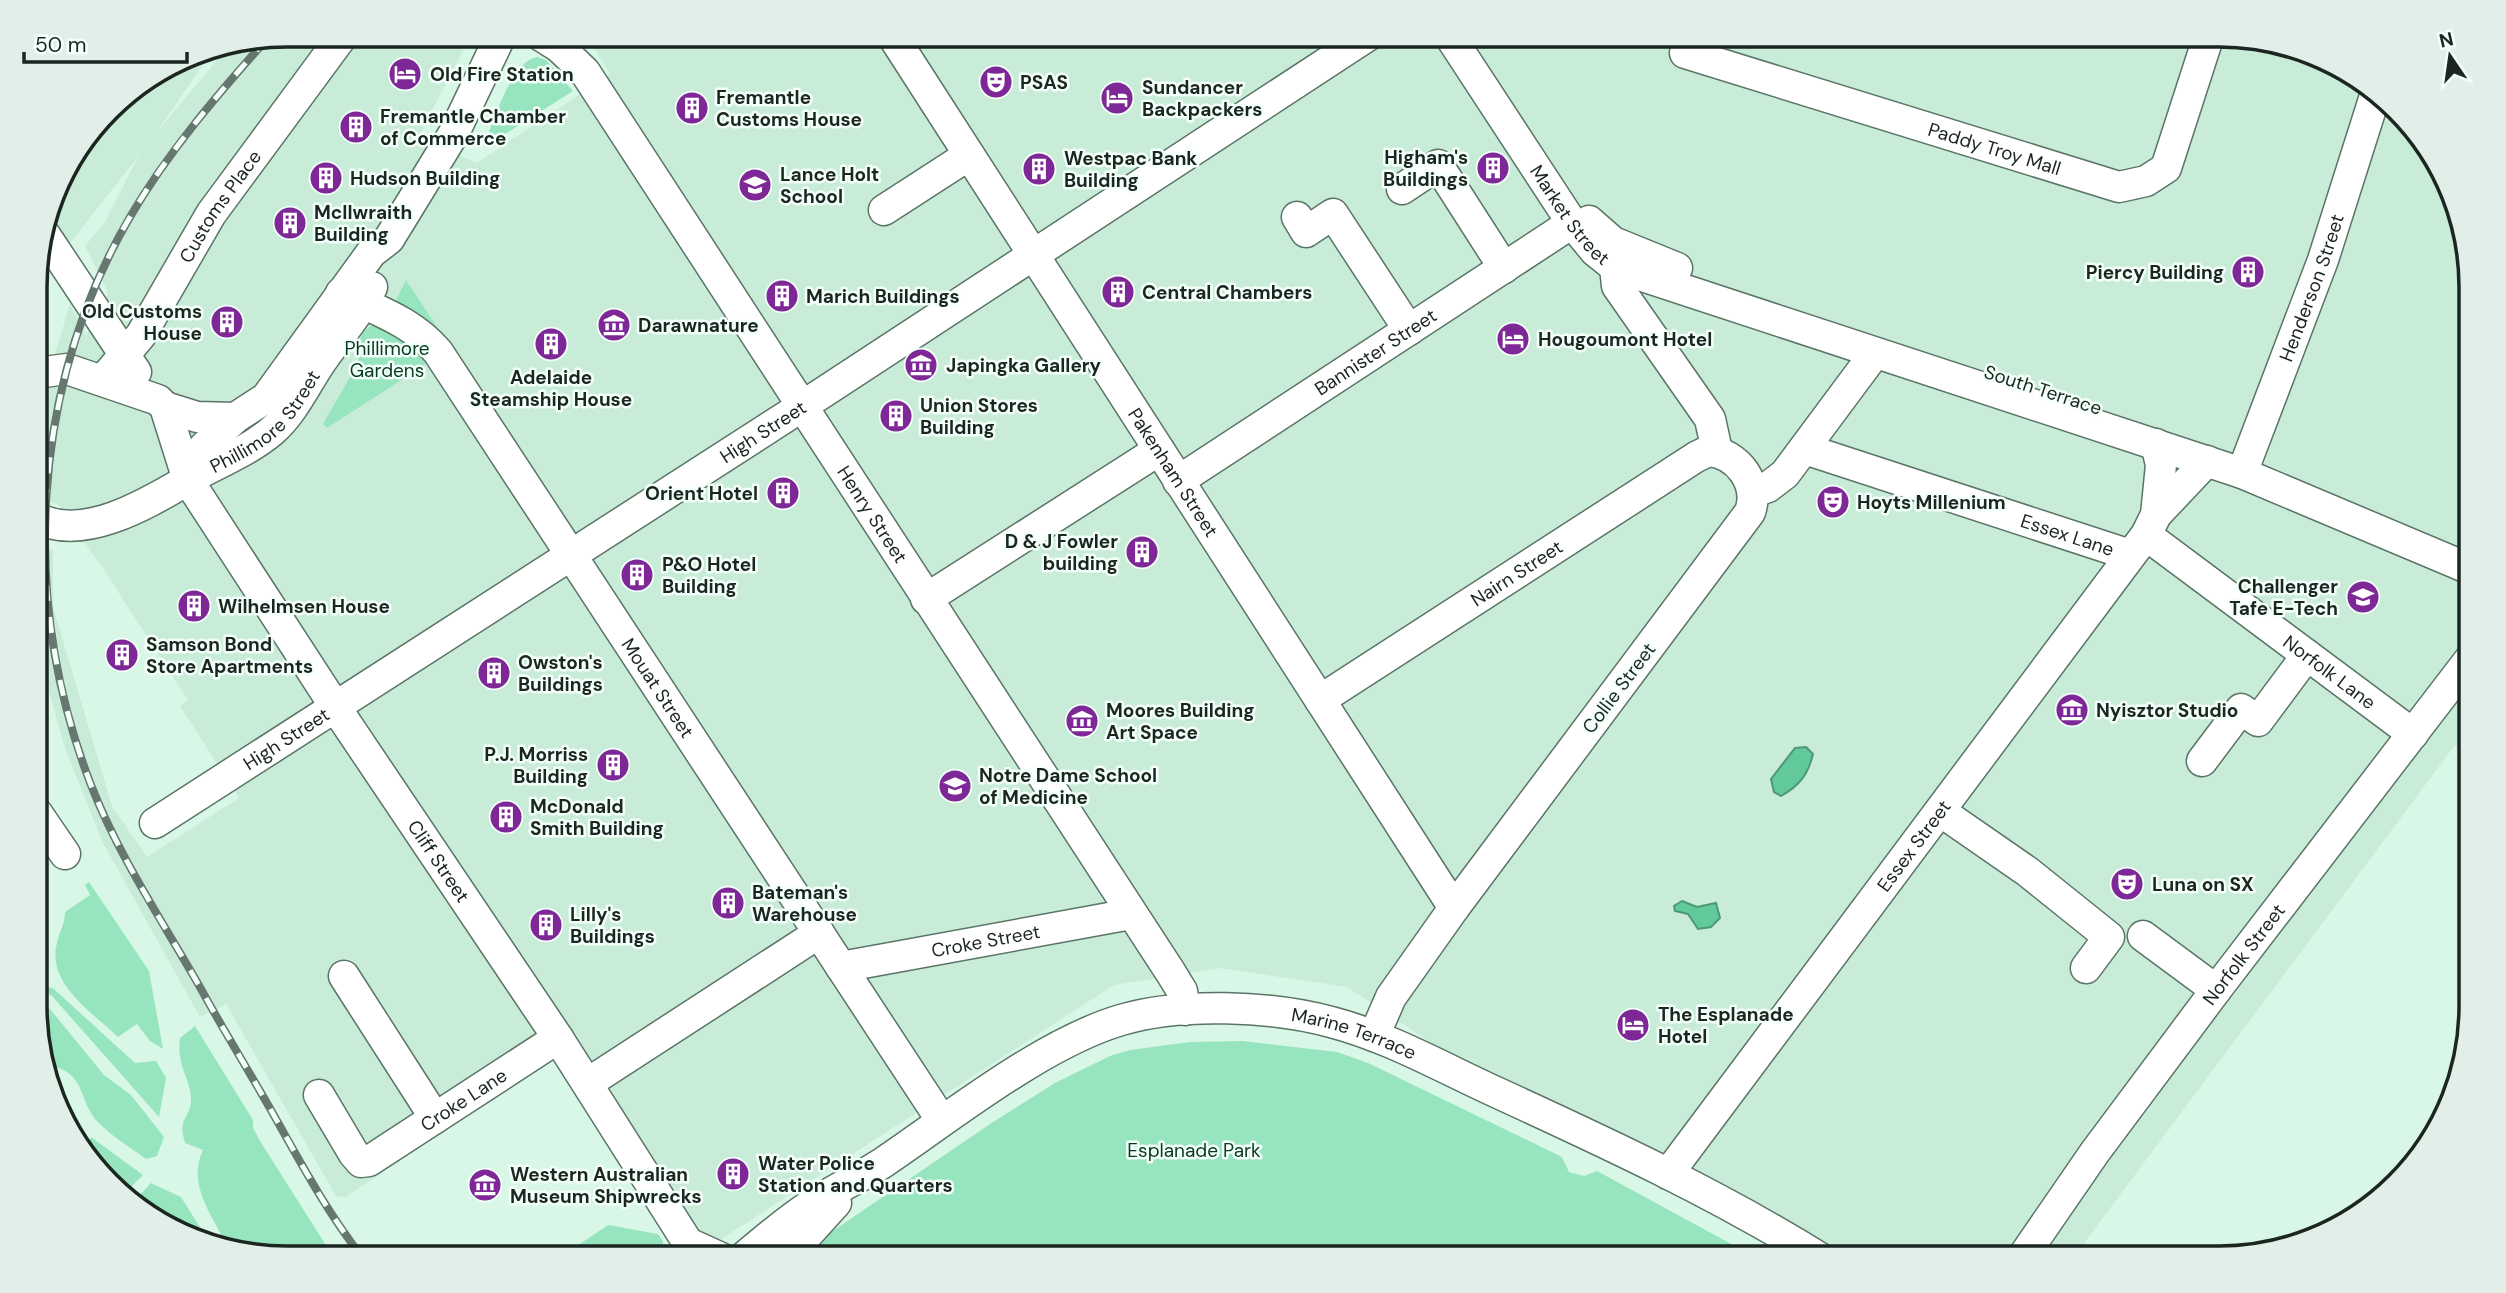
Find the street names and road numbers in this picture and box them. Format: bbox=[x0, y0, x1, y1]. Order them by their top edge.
street label: Paddy Troy Mall bbox=[1925, 116, 2064, 181]
street label: Customs Place bbox=[173, 145, 267, 267]
street label: Market Street bbox=[1525, 160, 1615, 271]
street label: Henderson Street bbox=[2273, 211, 2349, 365]
street label: Bannister Street bbox=[1309, 303, 1441, 401]
street label: South Terrace bbox=[1981, 359, 2105, 421]
street label: Phillimore Street bbox=[206, 365, 325, 478]
street label: High Street bbox=[715, 395, 811, 469]
street label: Pakenham Street bbox=[1123, 403, 1224, 542]
street label: Henry Street bbox=[832, 461, 913, 568]
street label: Essex Lane bbox=[2018, 508, 2117, 561]
street label: Nairn Street bbox=[1466, 534, 1567, 612]
street label: Norfolk Lane bbox=[2278, 629, 2381, 715]
street label: Mouat Street bbox=[616, 633, 700, 743]
street label: Collie Street bbox=[1577, 638, 1661, 738]
street label: High Street bbox=[238, 701, 334, 776]
street label: Essex Street bbox=[1871, 795, 1956, 897]
street label: Cliff Street bbox=[402, 815, 476, 907]
street label: Norfolk Street bbox=[2197, 898, 2290, 1010]
street label: Croke Street bbox=[929, 918, 1042, 963]
street label: Marine Terrace bbox=[1290, 1001, 1420, 1065]
street label: Croke Lane bbox=[415, 1062, 512, 1137]

